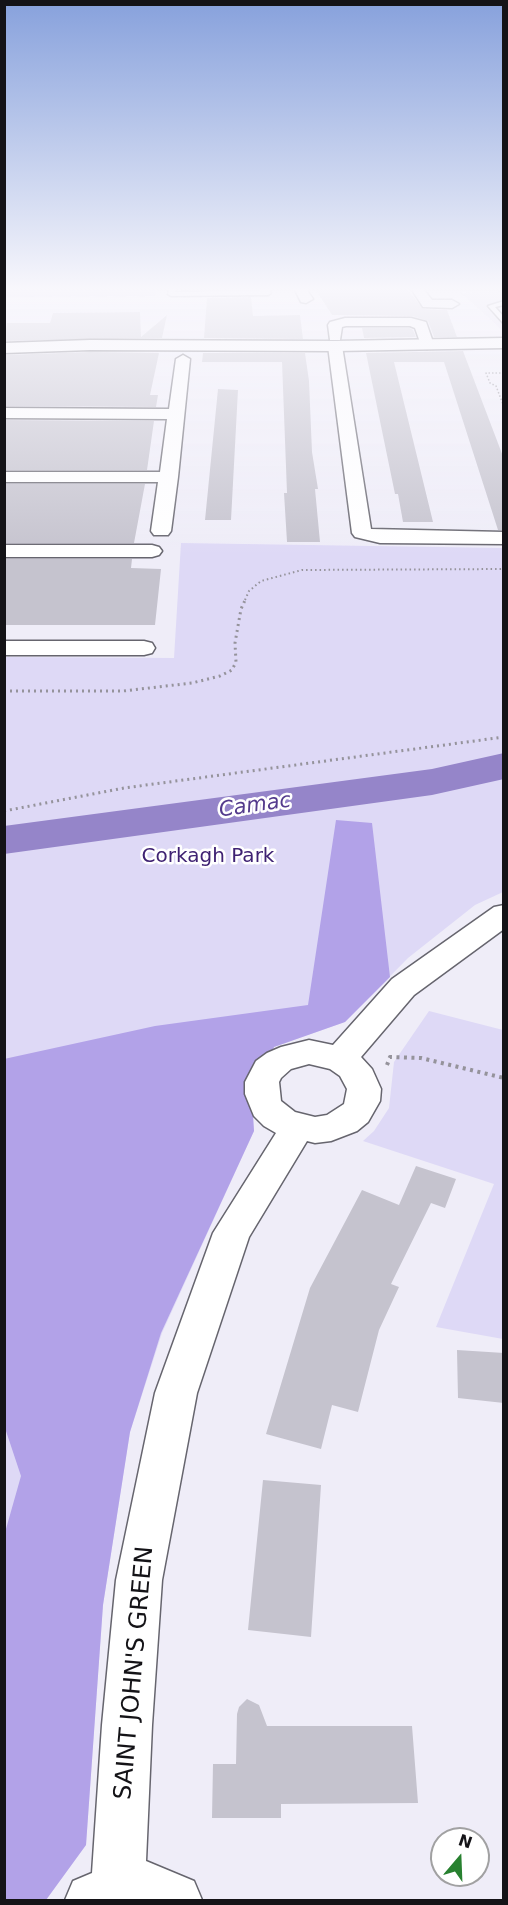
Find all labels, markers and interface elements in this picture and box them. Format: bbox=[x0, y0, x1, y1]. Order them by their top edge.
water label: Camac bbox=[217, 788, 293, 824]
park label: Corkagh Park bbox=[142, 845, 274, 869]
street label: SAINT JOHN'S GREEN bbox=[110, 1545, 160, 1801]
north arrow bbox=[430, 1827, 490, 1887]
text: N bbox=[456, 1830, 475, 1853]

